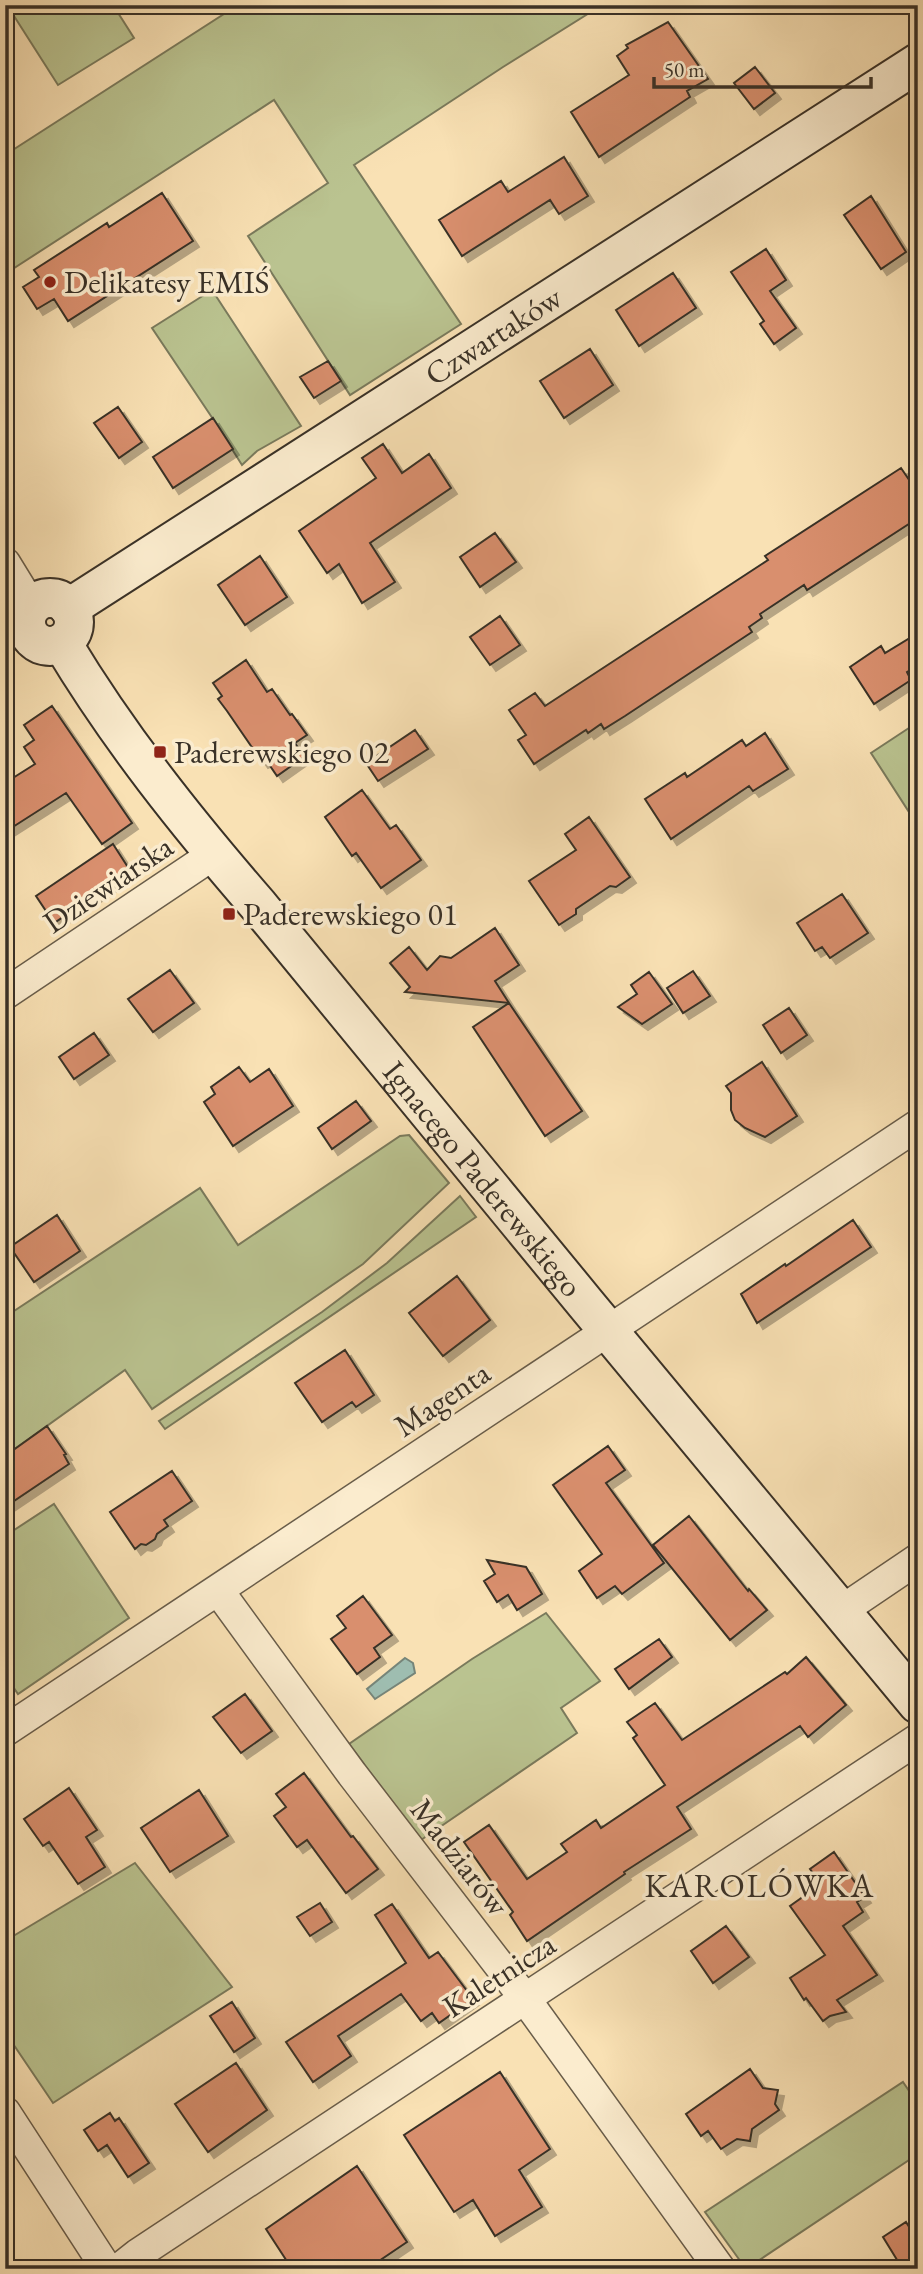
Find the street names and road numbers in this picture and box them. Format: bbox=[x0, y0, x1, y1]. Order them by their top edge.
street label: Czwartaków bbox=[417, 276, 571, 395]
street label: Dziewiarska bbox=[35, 825, 181, 943]
street label: Ignacego Paderewskiego bbox=[374, 1052, 593, 1306]
street label: Magenta bbox=[386, 1352, 498, 1446]
street label: Madziarów bbox=[401, 1790, 520, 1925]
street label: Kaletnicza bbox=[434, 1923, 564, 2027]

